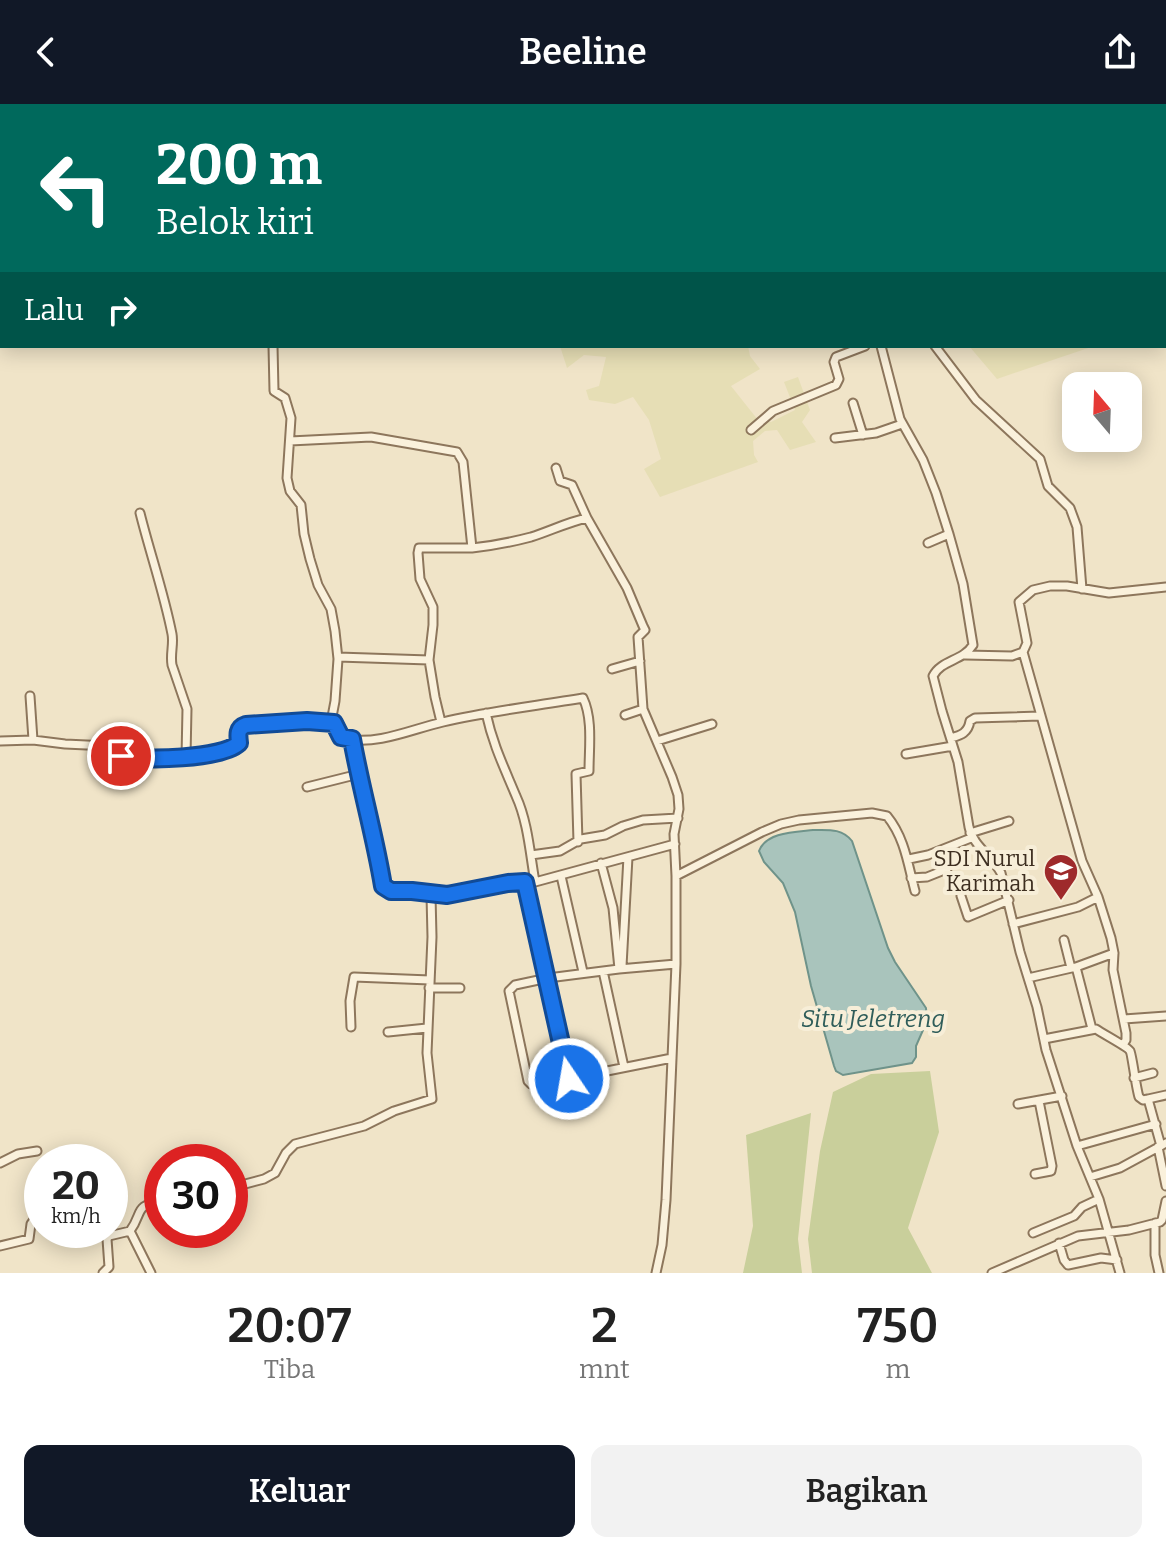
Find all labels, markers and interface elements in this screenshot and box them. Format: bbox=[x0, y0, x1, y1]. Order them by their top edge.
icon: back bbox=[24, 30, 68, 74]
text: Beeline bbox=[519, 30, 647, 74]
icon: share bbox=[1098, 30, 1142, 74]
text: 200 m bbox=[156, 132, 322, 199]
icon: left bbox=[24, 136, 128, 240]
text: Belok kiri bbox=[156, 200, 314, 244]
icon: right bbox=[100, 288, 144, 332]
text: Lalu bbox=[24, 292, 84, 328]
north arrow bbox=[1062, 372, 1142, 452]
map controls bbox=[1062, 372, 1142, 452]
pin bbox=[87, 722, 155, 790]
icon: arrive bbox=[99, 734, 143, 778]
place label: SDI Nurul Karimah bbox=[933, 845, 1035, 897]
school or university icon: SDI Nurul Karimah bbox=[1042, 852, 1080, 902]
water label: Situ Jeletreng bbox=[801, 1005, 945, 1033]
position arrow bbox=[527, 1037, 611, 1121]
speed limit sign: 30 bbox=[144, 1144, 248, 1248]
text: 20 bbox=[52, 1162, 100, 1210]
text: km/h bbox=[51, 1204, 101, 1228]
text: 20:07 bbox=[228, 1297, 352, 1355]
text: 2 bbox=[591, 1297, 618, 1355]
text: 750 bbox=[857, 1297, 938, 1355]
text: Tiba bbox=[264, 1354, 315, 1385]
text: mnt bbox=[579, 1354, 630, 1385]
text: m bbox=[885, 1354, 910, 1385]
button: Keluar bbox=[24, 1445, 575, 1537]
button: Bagikan bbox=[591, 1445, 1142, 1537]

